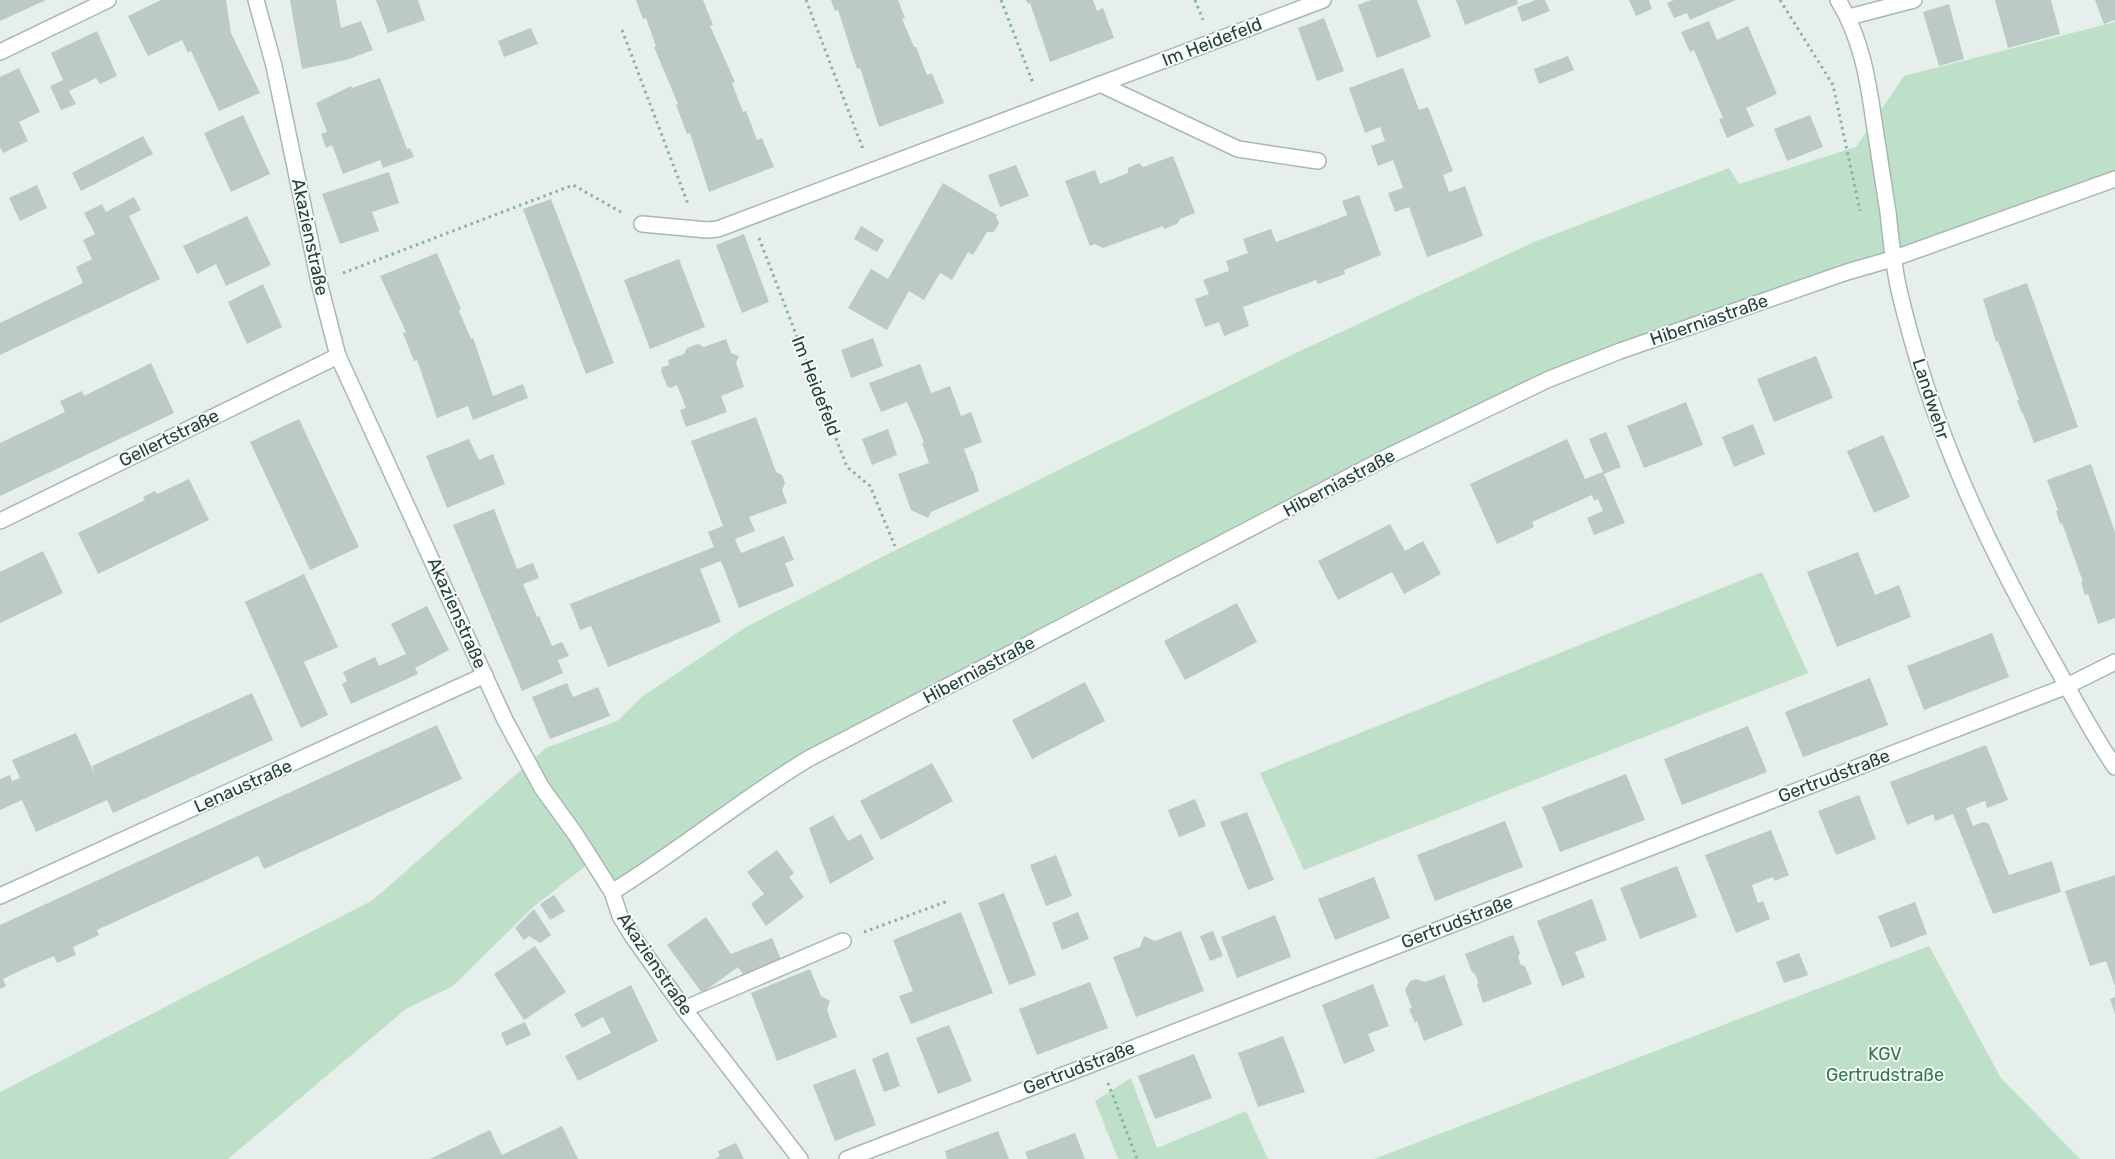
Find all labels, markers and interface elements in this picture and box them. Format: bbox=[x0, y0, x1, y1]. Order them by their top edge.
street label: Im Heidefeld bbox=[1159, 13, 1265, 71]
street label: Akazienstraße bbox=[287, 176, 333, 298]
street label: Hiberniastraße bbox=[1647, 289, 1771, 351]
street label: Im Heidefeld bbox=[787, 333, 845, 439]
street label: Landwehr bbox=[1908, 356, 1954, 442]
street label: Gellertstraße bbox=[115, 404, 223, 472]
street label: Hiberniastraße bbox=[1279, 444, 1399, 522]
street label: Akazienstraße bbox=[423, 554, 491, 672]
street label: Hiberniastraße bbox=[919, 631, 1039, 709]
street label: Gertrudstraße bbox=[1775, 745, 1893, 807]
street label: Lenaustraße bbox=[190, 755, 296, 817]
street label: Gertrudstraße bbox=[1398, 891, 1516, 953]
street label: Akazienstraße bbox=[613, 908, 697, 1020]
street label: Gertrudstraße bbox=[1020, 1037, 1138, 1099]
park label: KGV Gertrudstraße bbox=[1826, 1043, 1944, 1086]

